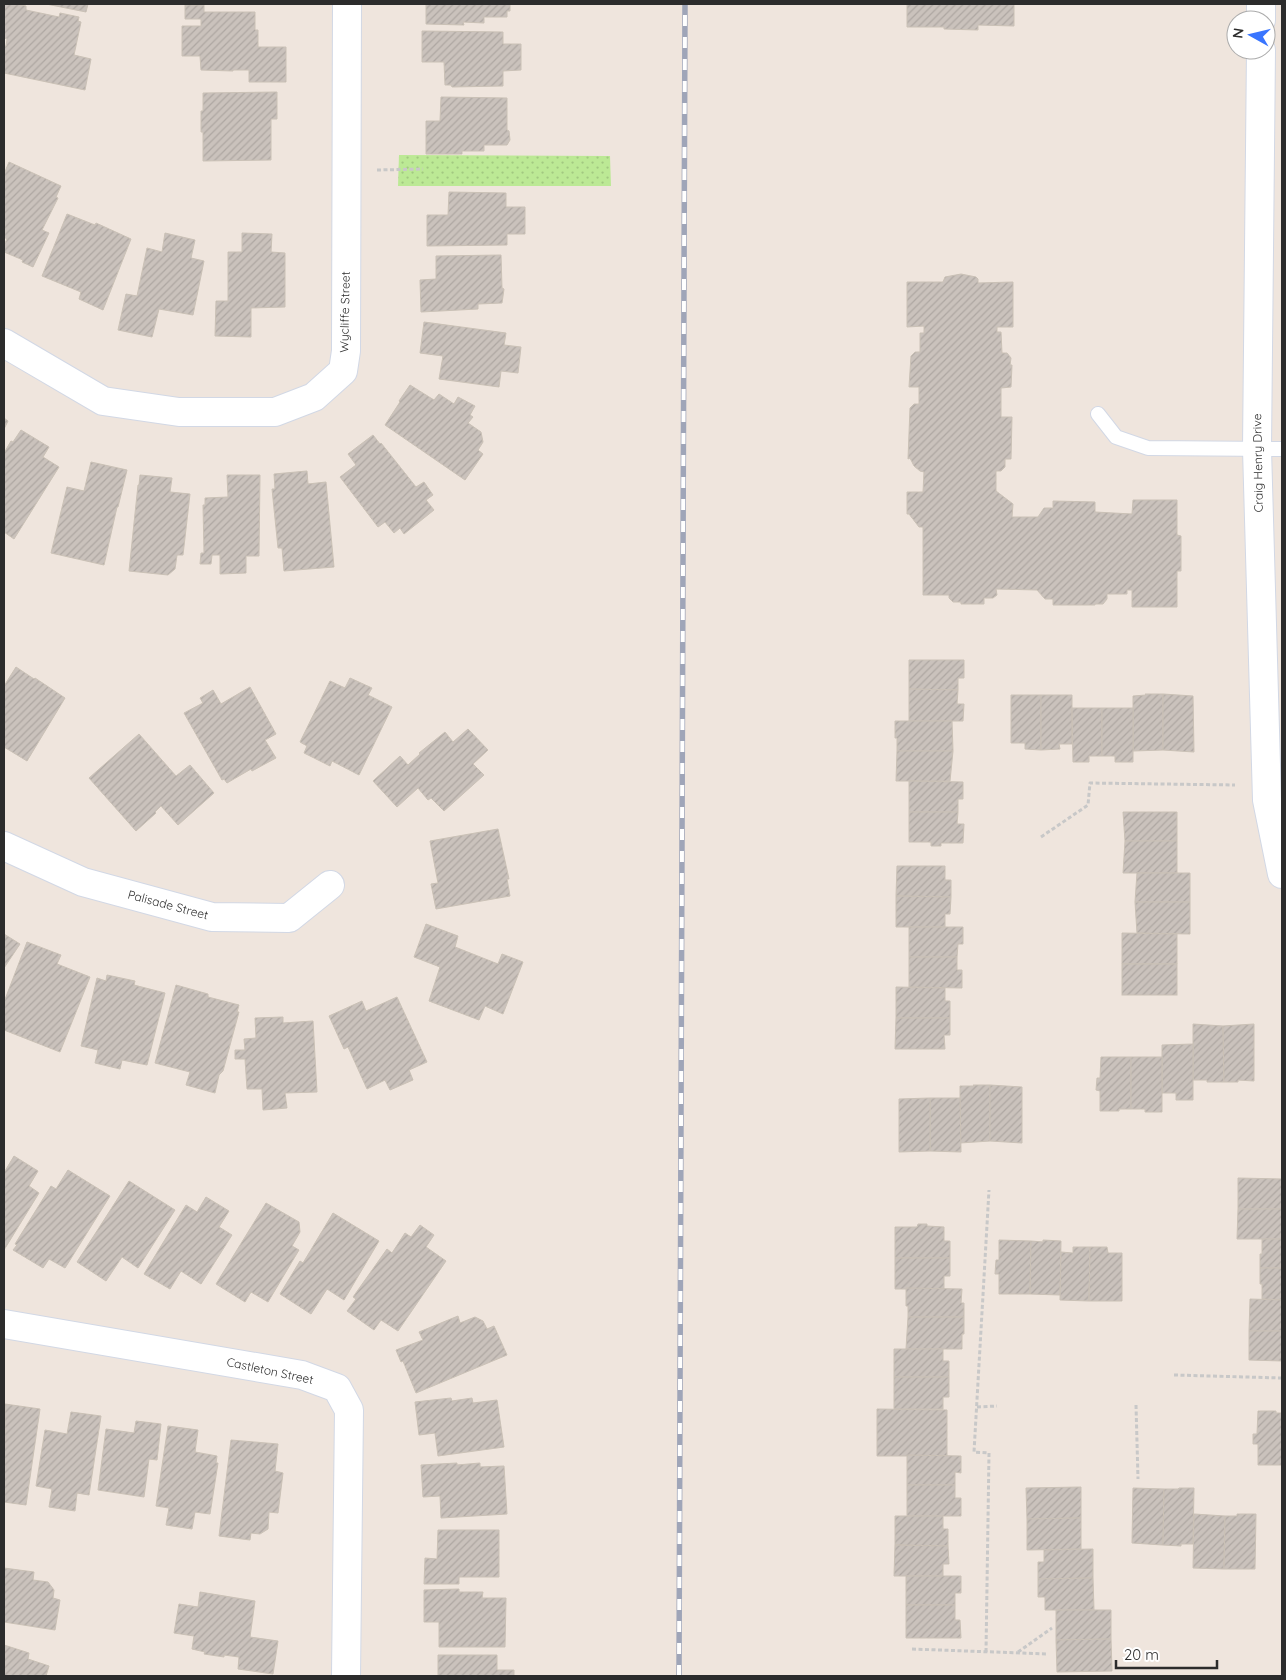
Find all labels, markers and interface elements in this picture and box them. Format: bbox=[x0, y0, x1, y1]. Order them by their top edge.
north arrow bbox=[1226, 10, 1276, 60]
text: N bbox=[1228, 27, 1248, 40]
street label: Wycliffe Street bbox=[336, 271, 353, 353]
street label: Craig Henry Drive bbox=[1249, 413, 1266, 513]
street label: Palisade Street bbox=[126, 887, 210, 922]
street label: Castleton Street bbox=[225, 1354, 315, 1387]
scale bar bbox=[1116, 1638, 1217, 1670]
text: 20 m bbox=[1124, 1645, 1159, 1664]

